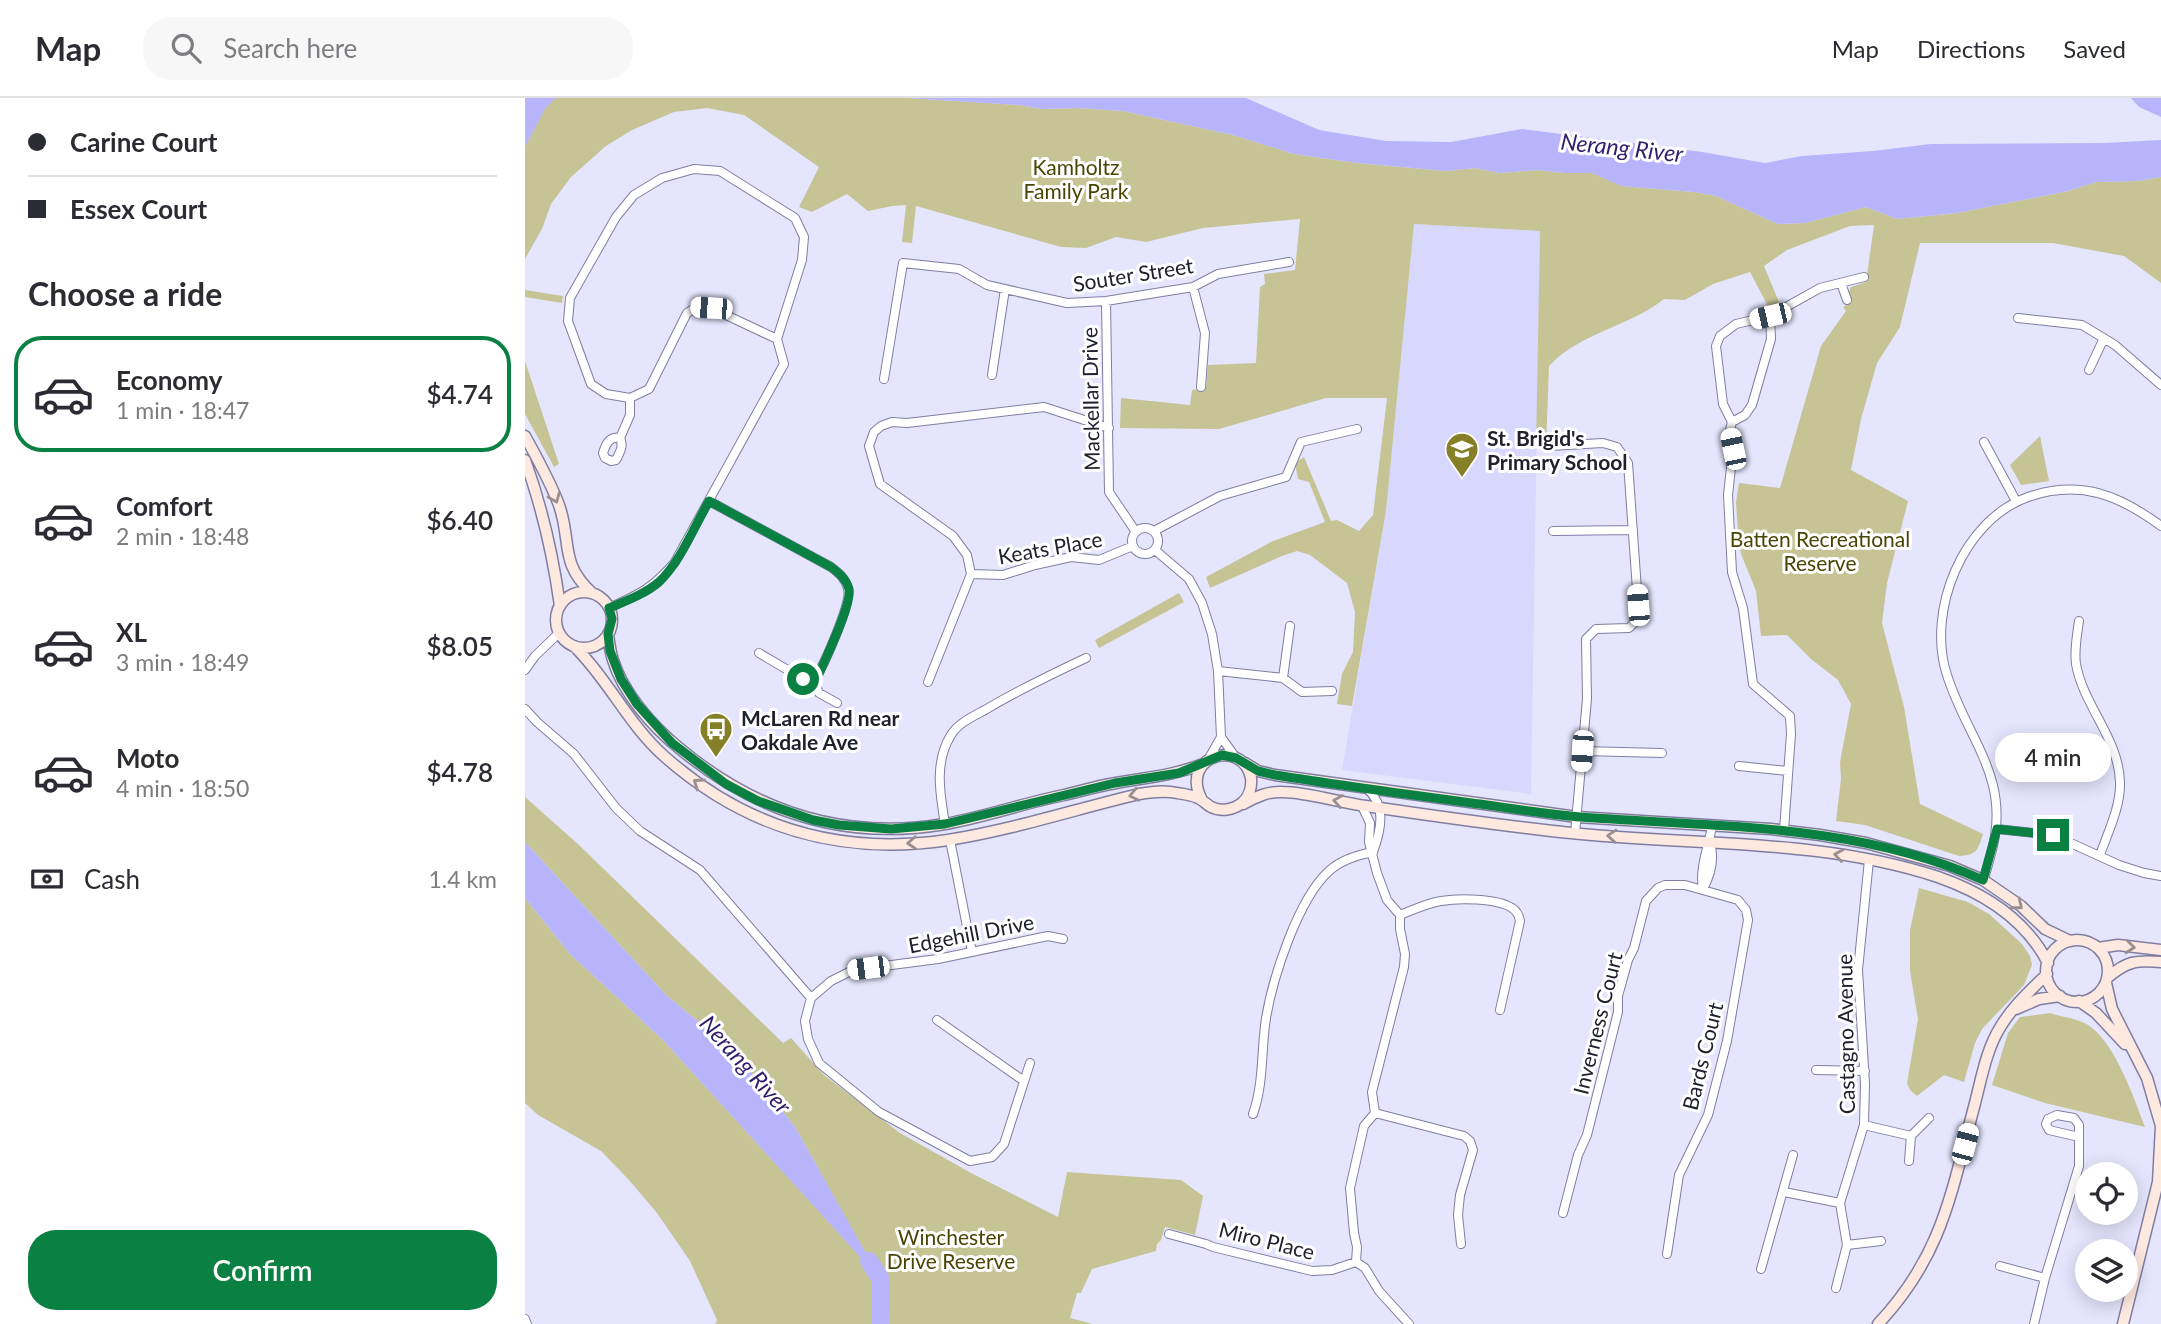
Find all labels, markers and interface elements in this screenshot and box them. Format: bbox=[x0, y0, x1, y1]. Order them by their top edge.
search box bbox=[143, 17, 633, 80]
text: Map bbox=[35, 28, 101, 68]
icon: search bbox=[167, 29, 205, 67]
text: Search here bbox=[223, 32, 357, 64]
text: Map bbox=[1832, 34, 1879, 63]
text: Directions bbox=[1917, 34, 2025, 63]
text: Saved bbox=[2063, 34, 2126, 63]
text: Carine Court bbox=[70, 126, 217, 158]
water label: Nerang River bbox=[1559, 127, 1686, 167]
park label: Kamholtz Family Park bbox=[1024, 154, 1129, 203]
text: Essex Court bbox=[70, 193, 207, 225]
street label: Souter Street bbox=[1071, 252, 1195, 296]
text: Choose a ride bbox=[28, 274, 222, 313]
car bbox=[690, 296, 733, 320]
car bbox=[1748, 301, 1793, 331]
street label: Mackellar Drive bbox=[1076, 327, 1104, 471]
icon: car bbox=[32, 363, 95, 426]
text: Economy bbox=[116, 364, 222, 396]
text: $4.74 bbox=[427, 378, 493, 410]
text: 1 min · 18:47 bbox=[116, 396, 249, 424]
place label: St. Brigid's Primary School bbox=[1487, 425, 1628, 474]
car bbox=[1719, 426, 1748, 472]
school or university icon: St. Brigid's Primary School bbox=[1443, 430, 1481, 479]
icon: car bbox=[32, 489, 95, 552]
text: Comfort bbox=[116, 490, 213, 522]
one-way arrow bbox=[547, 491, 561, 503]
text: $6.40 bbox=[427, 504, 493, 536]
text: 2 min · 18:48 bbox=[116, 522, 249, 550]
street label: Keats Place bbox=[996, 526, 1104, 568]
park label: Batten Recreational Reserve bbox=[1730, 526, 1910, 575]
car bbox=[1627, 583, 1650, 627]
icon: car bbox=[32, 615, 95, 678]
text: XL bbox=[116, 616, 147, 648]
text: $8.05 bbox=[427, 630, 493, 662]
text: 3 min · 18:49 bbox=[116, 648, 249, 676]
route start bbox=[787, 663, 819, 695]
place label: McLaren Rd near Oakdale Ave bbox=[741, 705, 900, 754]
bus stop icon: McLaren Rd near Oakdale Ave bbox=[697, 710, 735, 759]
car bbox=[1571, 729, 1594, 773]
callout: 4 min bbox=[1995, 734, 2111, 782]
icon: car bbox=[32, 741, 95, 804]
text: Moto bbox=[116, 742, 179, 774]
text: 4 min bbox=[2025, 743, 2081, 771]
text: $4.78 bbox=[427, 756, 493, 788]
text: 4 min · 18:50 bbox=[116, 774, 249, 802]
one-way arrow bbox=[693, 779, 706, 791]
one-way arrow bbox=[1128, 787, 1140, 802]
one-way arrow bbox=[1332, 795, 1344, 810]
route end bbox=[2037, 819, 2069, 851]
one-way arrow bbox=[1607, 829, 1618, 844]
one-way arrow bbox=[906, 836, 917, 851]
one-way arrow bbox=[1833, 847, 1845, 862]
icon: cash bbox=[28, 860, 66, 898]
text: Cash bbox=[84, 863, 140, 895]
text: 1.4 km bbox=[428, 865, 497, 893]
one-way arrow bbox=[2010, 897, 2023, 909]
street label: Edgehill Drive bbox=[906, 909, 1036, 957]
one-way arrow bbox=[2124, 939, 2135, 954]
street label: Inverness Court bbox=[1567, 949, 1627, 1097]
street label: Castagno Avenue bbox=[1831, 954, 1859, 1114]
car bbox=[846, 955, 891, 981]
street label: Bards Court bbox=[1677, 999, 1728, 1112]
water label: Nerang River bbox=[694, 1009, 798, 1120]
car bbox=[1950, 1121, 1981, 1167]
map controls bbox=[2075, 1162, 2138, 1302]
button: locate bbox=[2075, 1162, 2138, 1225]
street label: Miro Place bbox=[1217, 1216, 1317, 1264]
park label: Winchester Drive Reserve bbox=[887, 1224, 1015, 1273]
button: Confirm bbox=[28, 1230, 497, 1310]
button: layers bbox=[2075, 1239, 2138, 1302]

